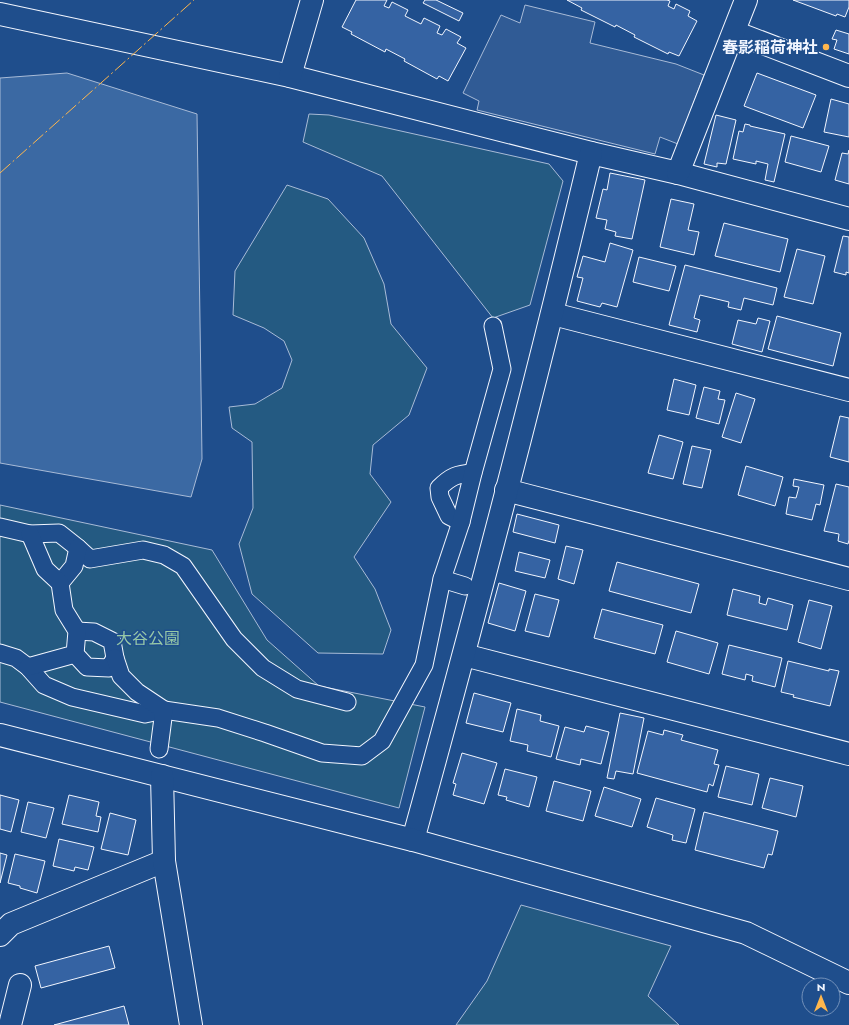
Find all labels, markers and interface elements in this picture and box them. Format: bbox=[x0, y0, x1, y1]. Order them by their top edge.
place label: 春影稲荷神社 bbox=[722, 36, 818, 59]
marker: 春影稲荷神社 bbox=[821, 42, 831, 52]
park label: 大谷公園 bbox=[116, 627, 180, 650]
north arrow bbox=[801, 977, 841, 1017]
text: N bbox=[817, 979, 825, 995]

